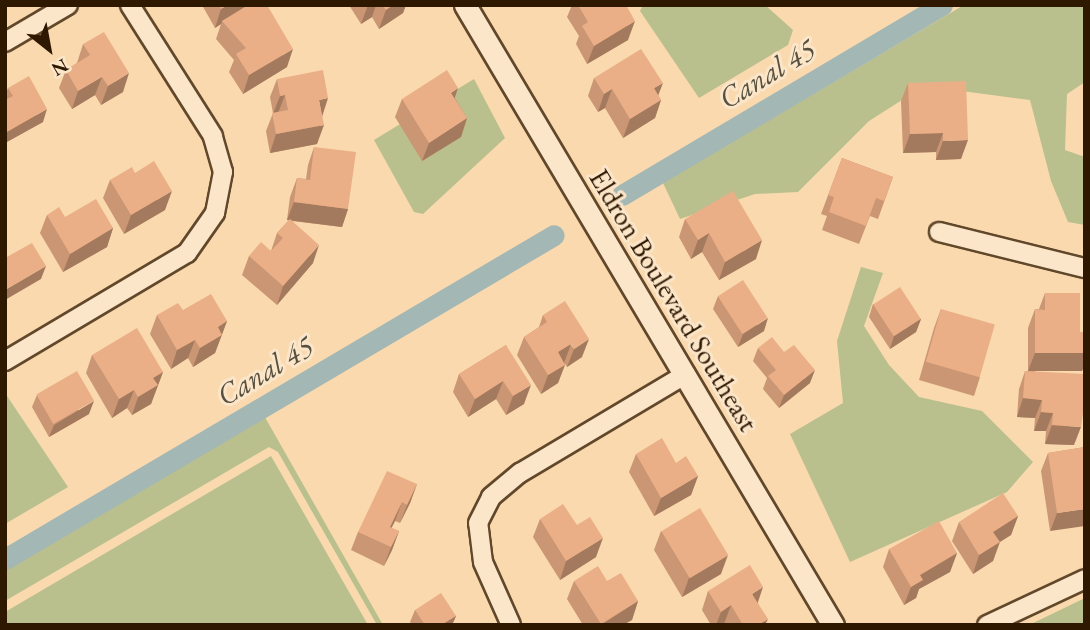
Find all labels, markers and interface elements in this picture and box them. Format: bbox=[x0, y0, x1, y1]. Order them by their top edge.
north arrow bbox=[14, 14, 84, 84]
water label: Canal 45 bbox=[712, 31, 822, 117]
text: N bbox=[47, 53, 73, 82]
street label: Eldron Boulevard Southeast bbox=[582, 163, 766, 437]
water label: Canal 45 bbox=[210, 328, 320, 414]

